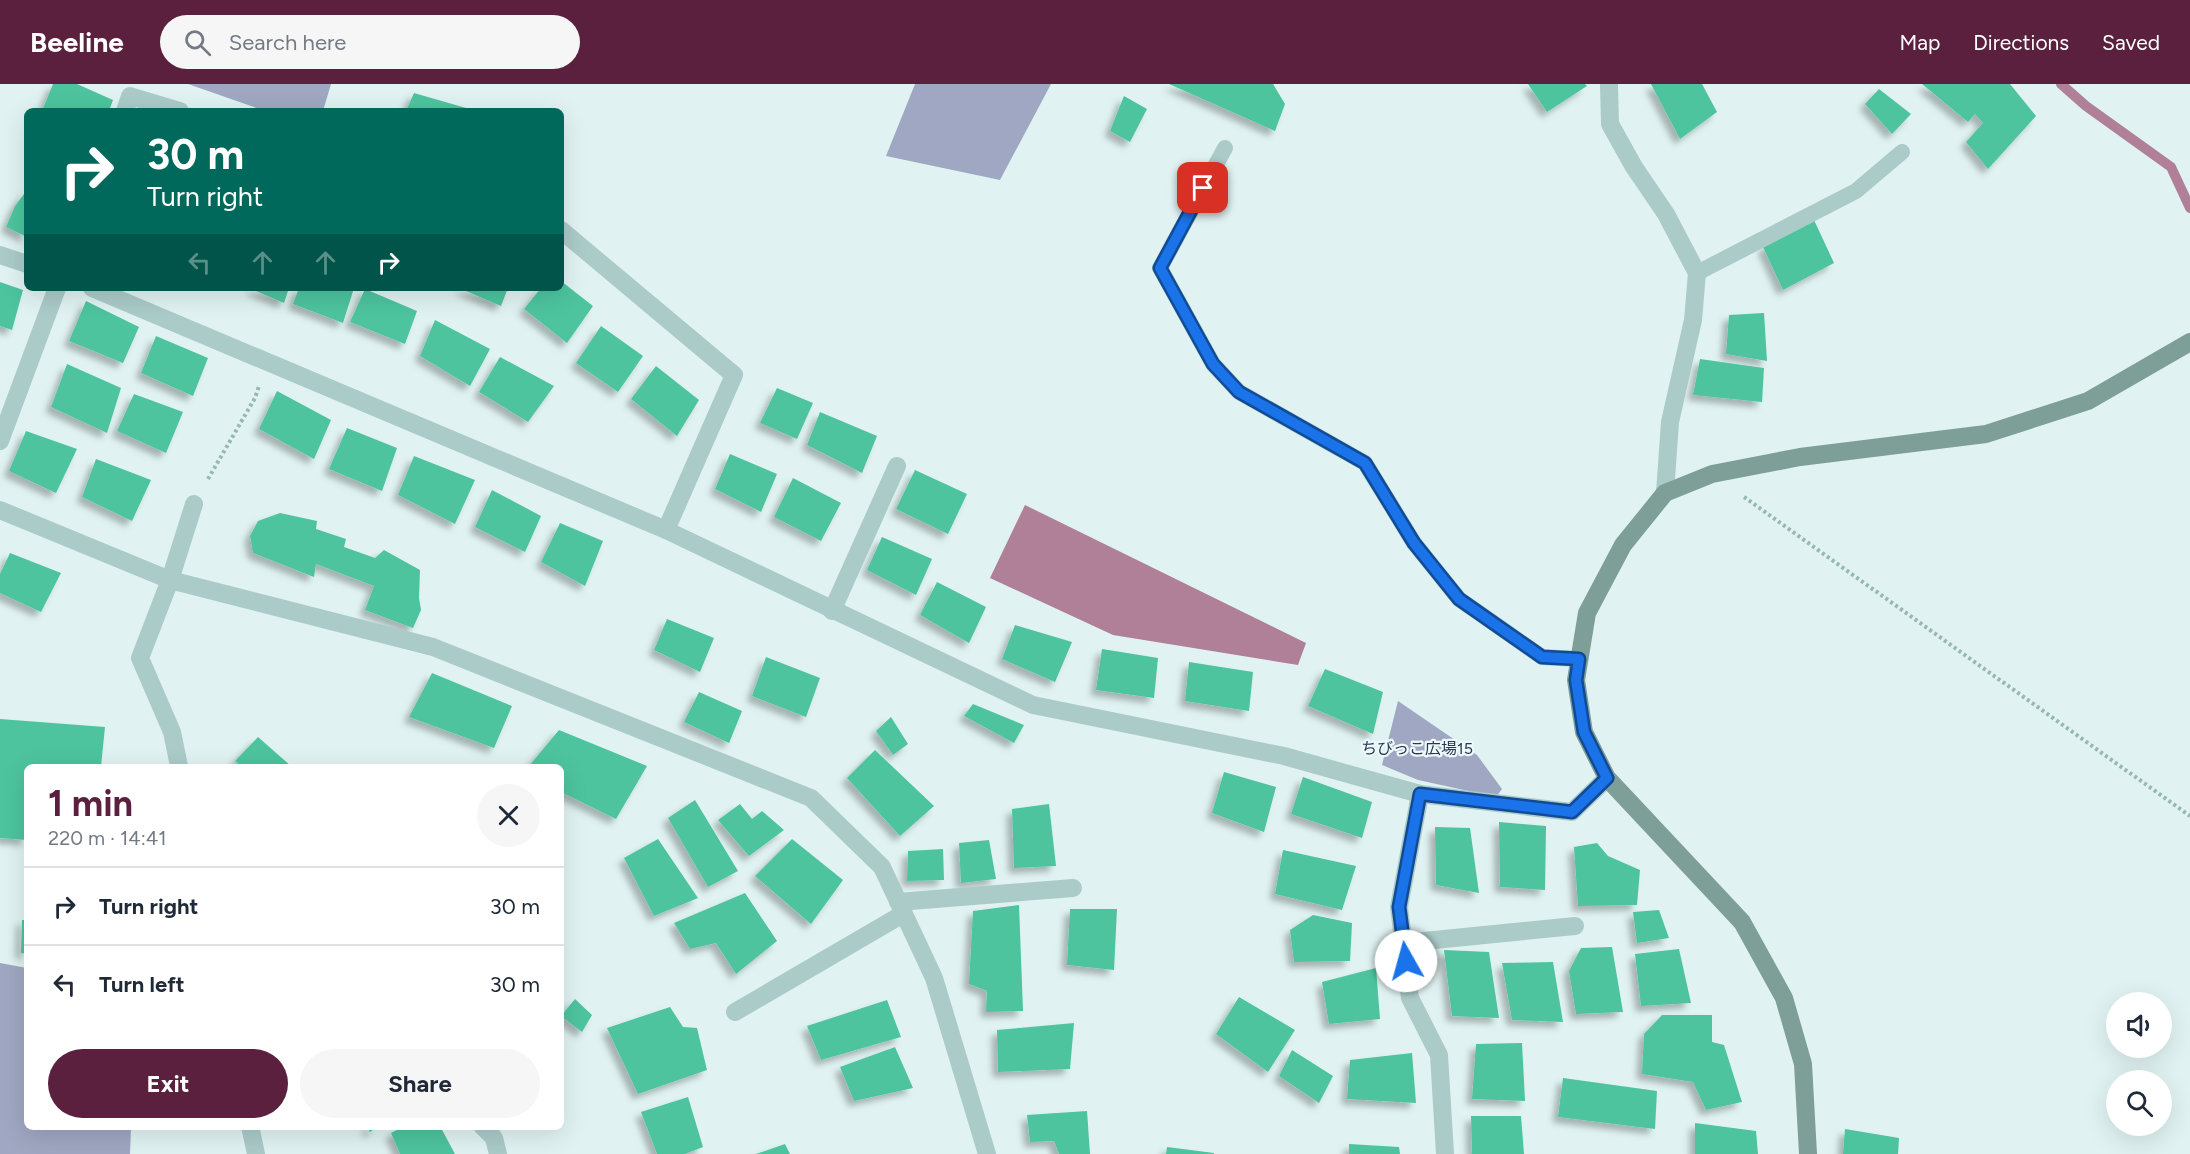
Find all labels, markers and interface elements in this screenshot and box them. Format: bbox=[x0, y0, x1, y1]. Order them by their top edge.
search box bbox=[160, 15, 580, 69]
text: Beeline bbox=[30, 25, 124, 59]
icon: search bbox=[181, 26, 214, 59]
text: Search here bbox=[229, 29, 346, 56]
text: Map bbox=[1899, 30, 1940, 55]
text: Directions bbox=[1973, 30, 2069, 55]
text: Saved bbox=[2102, 30, 2160, 55]
text: 30 m bbox=[147, 129, 244, 180]
icon: right bbox=[48, 132, 126, 210]
pin bbox=[1177, 162, 1228, 213]
icon: arrive bbox=[1186, 171, 1219, 204]
text: Turn right bbox=[147, 180, 263, 213]
icon: left bbox=[183, 246, 216, 279]
icon: ahead bbox=[246, 246, 279, 279]
icon: ahead bbox=[309, 246, 342, 279]
icon: right bbox=[372, 246, 405, 279]
park label: ちびっこ広場15 bbox=[1361, 739, 1473, 758]
text: 1 min bbox=[48, 782, 133, 825]
button: close bbox=[477, 784, 540, 847]
text: 220 m · 14:41 bbox=[48, 826, 167, 850]
icon: right bbox=[48, 890, 81, 923]
text: Turn right bbox=[99, 893, 198, 920]
text: 30 m bbox=[490, 893, 540, 920]
position arrow bbox=[1374, 929, 1438, 993]
icon: left bbox=[48, 968, 81, 1001]
text: Turn left bbox=[99, 971, 185, 998]
text: 30 m bbox=[490, 971, 540, 998]
map controls bbox=[2106, 992, 2172, 1136]
button: sound bbox=[2106, 992, 2172, 1058]
button: Exit bbox=[48, 1049, 288, 1118]
button: Share bbox=[300, 1049, 540, 1118]
button: search bbox=[2106, 1070, 2172, 1136]

